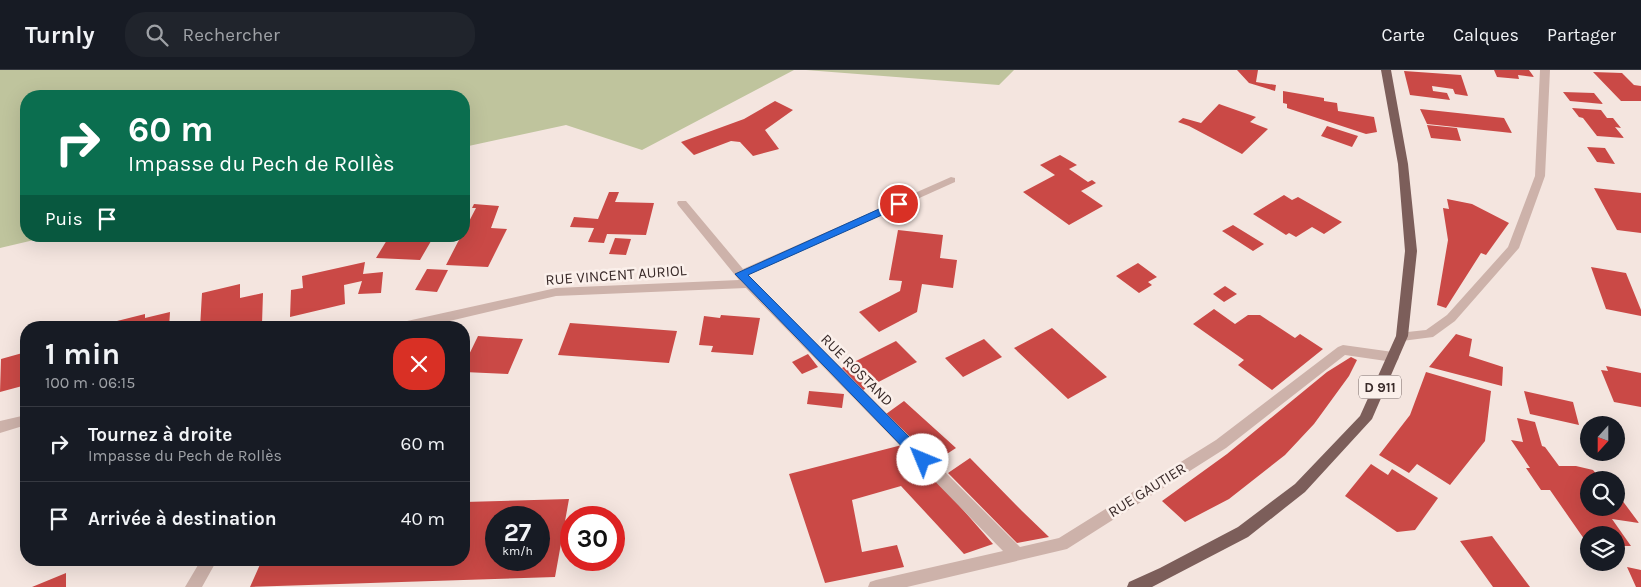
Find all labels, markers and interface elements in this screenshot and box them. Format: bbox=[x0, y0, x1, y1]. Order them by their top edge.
search box bbox=[125, 12, 475, 57]
text: Turnly bbox=[25, 21, 95, 49]
icon: search bbox=[143, 21, 171, 49]
text: Rechercher bbox=[183, 24, 280, 46]
text: Carte bbox=[1381, 24, 1425, 46]
text: Calques bbox=[1453, 24, 1519, 46]
text: Partager bbox=[1547, 24, 1616, 46]
text: 60 m bbox=[128, 109, 213, 150]
icon: right bbox=[45, 110, 110, 175]
text: Impasse du Pech de Rollès bbox=[128, 151, 395, 177]
pin bbox=[878, 183, 920, 225]
icon: arrive bbox=[885, 190, 913, 218]
icon: arrive bbox=[93, 205, 121, 233]
text: Puis bbox=[45, 208, 83, 230]
street label: RUE VINCENT AURIOL bbox=[545, 261, 687, 289]
street label: RUE ROSTAND bbox=[817, 330, 897, 410]
text: 1 min bbox=[45, 336, 120, 372]
button: close bbox=[393, 338, 445, 390]
text: 100 m · 06:15 bbox=[45, 373, 135, 392]
road number: D 911 bbox=[1359, 376, 1401, 398]
north arrow bbox=[1580, 416, 1625, 461]
map controls bbox=[1580, 416, 1625, 571]
text: Tournez à droite bbox=[88, 424, 232, 446]
icon: right bbox=[45, 430, 73, 458]
text: 60 m bbox=[401, 433, 445, 455]
position arrow bbox=[896, 433, 948, 485]
text: Impasse du Pech de Rollès bbox=[88, 446, 282, 465]
street label: RUE GAUTIER bbox=[1105, 459, 1189, 521]
button: search bbox=[1580, 471, 1625, 516]
icon: arrive bbox=[45, 505, 73, 533]
speed limit sign: 30 bbox=[560, 506, 625, 571]
text: Arrivée à destination bbox=[88, 508, 277, 530]
text: 40 m bbox=[401, 508, 445, 530]
text: 27 bbox=[504, 518, 531, 547]
button: layers bbox=[1580, 526, 1625, 571]
text: km/h bbox=[502, 544, 533, 558]

